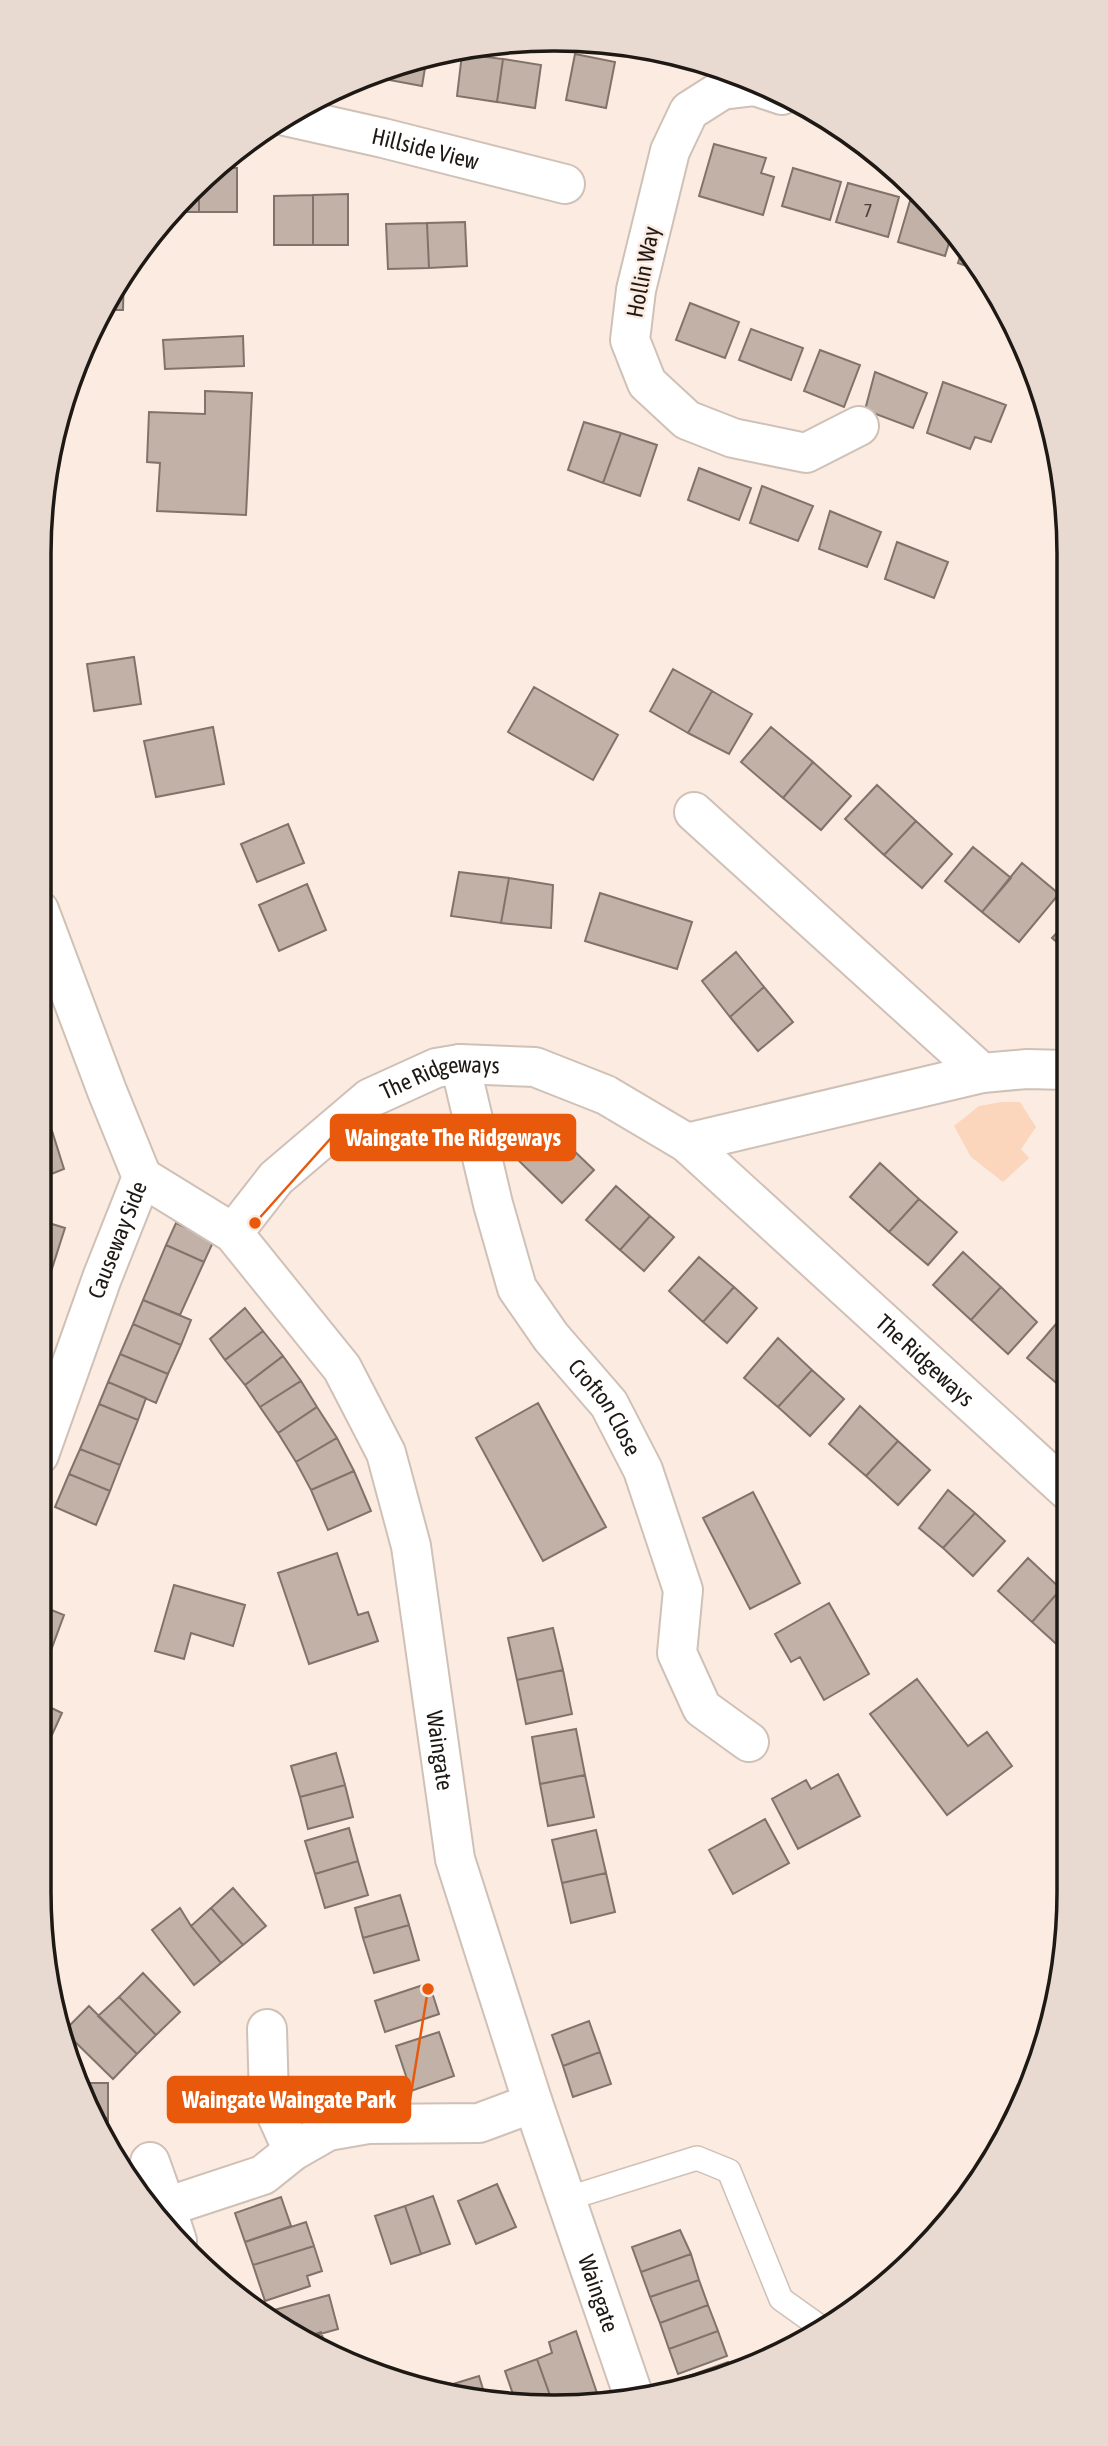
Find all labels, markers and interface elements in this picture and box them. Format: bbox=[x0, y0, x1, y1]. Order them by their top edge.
street label: Hillside View bbox=[369, 123, 482, 175]
house number: 7 bbox=[864, 199, 872, 221]
street label: Hollin Way bbox=[621, 224, 665, 320]
street label: The Ridgeways bbox=[376, 1051, 500, 1104]
callout: Waingate The Ridgeways bbox=[331, 1115, 575, 1160]
text: Waingate The Ridgeways bbox=[344, 1124, 561, 1151]
street label: Causeway Side bbox=[83, 1177, 152, 1302]
street label: The Ridgeways bbox=[871, 1309, 979, 1412]
street label: Crofton Close bbox=[563, 1354, 646, 1460]
street label: Waingate bbox=[421, 1709, 458, 1792]
callout: Waingate Waingate Park bbox=[168, 2077, 410, 2122]
text: Waingate Waingate Park bbox=[181, 2086, 396, 2113]
street label: Waingate bbox=[573, 2251, 624, 2336]

